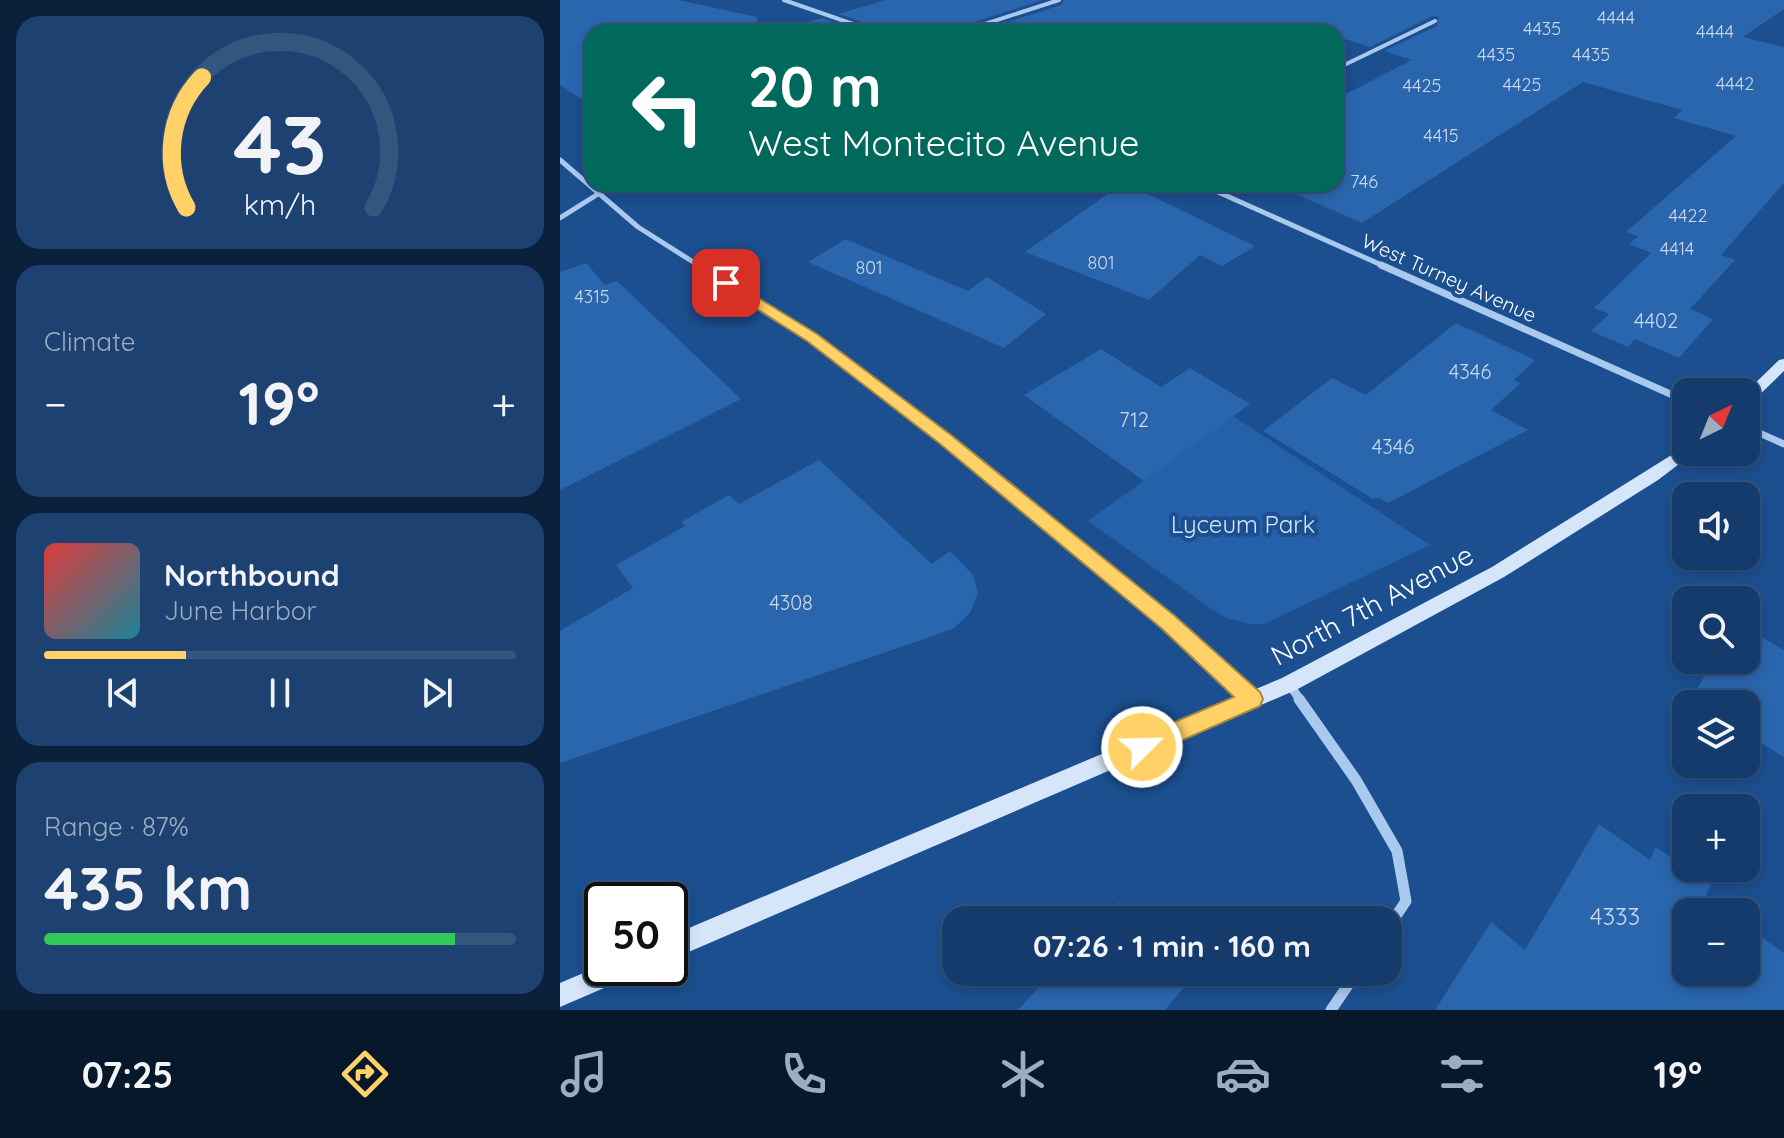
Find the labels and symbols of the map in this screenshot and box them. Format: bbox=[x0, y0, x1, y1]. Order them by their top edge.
house number: 4444 bbox=[1597, 6, 1635, 29]
house number: 4435 bbox=[1523, 17, 1561, 40]
house number: 4444 bbox=[1696, 20, 1734, 43]
house number: 4435 bbox=[1477, 43, 1515, 66]
house number: 4435 bbox=[1572, 43, 1610, 66]
house number: 4442 bbox=[1716, 72, 1754, 95]
house number: 4425 bbox=[1503, 73, 1541, 96]
house number: 4425 bbox=[1403, 74, 1441, 97]
house number: 4415 bbox=[1423, 124, 1459, 147]
house number: 746 bbox=[1350, 170, 1378, 193]
house number: 4422 bbox=[1669, 204, 1707, 227]
street label: West Turney Avenue bbox=[1358, 228, 1540, 327]
house number: 4414 bbox=[1660, 237, 1694, 260]
pin bbox=[692, 249, 760, 317]
house number: 801 bbox=[1087, 251, 1115, 274]
house number: 801 bbox=[855, 256, 883, 279]
house number: 4315 bbox=[574, 285, 610, 308]
house number: 4402 bbox=[1634, 308, 1678, 333]
house number: 4346 bbox=[1449, 359, 1491, 384]
north arrow bbox=[1672, 378, 1760, 466]
house number: 712 bbox=[1119, 407, 1149, 432]
house number: 4346 bbox=[1372, 434, 1414, 459]
park label: Lyceum Park bbox=[1171, 509, 1315, 539]
street label: North 7th Avenue bbox=[1265, 536, 1479, 673]
house number: 4308 bbox=[769, 590, 813, 615]
position arrow bbox=[1100, 705, 1184, 789]
speed limit sign: 50 bbox=[584, 882, 688, 986]
house number: 4333 bbox=[1590, 901, 1640, 931]

